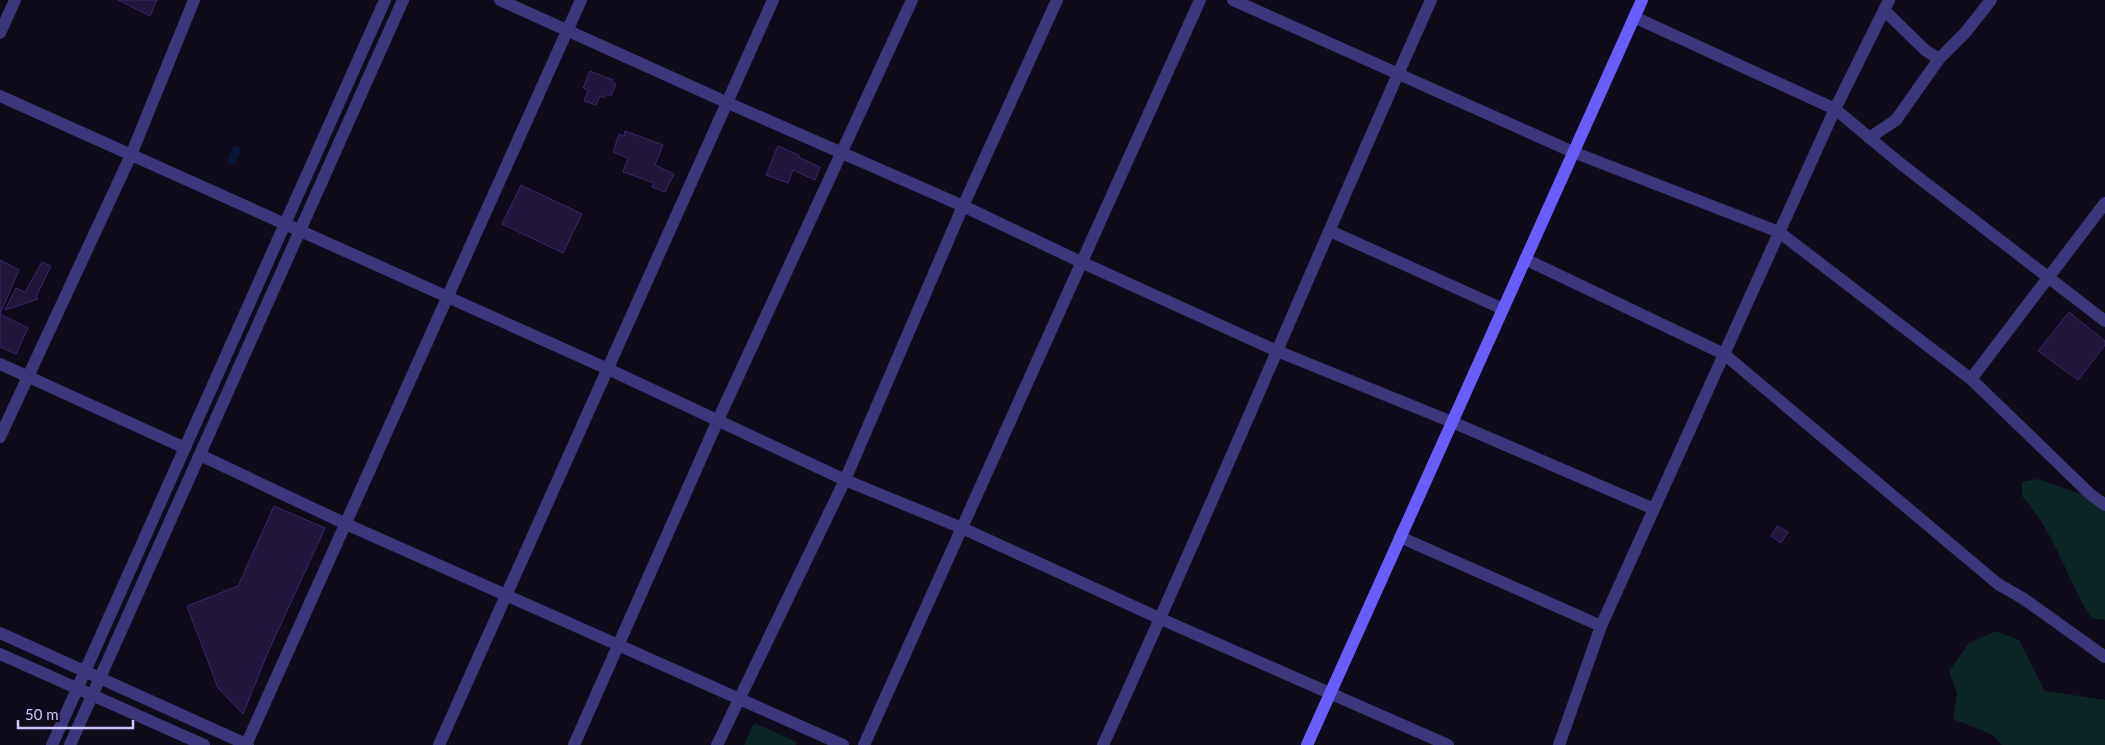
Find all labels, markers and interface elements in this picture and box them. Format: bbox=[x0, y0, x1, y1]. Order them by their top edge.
scale bar bbox=[18, 698, 132, 730]
text: 50 m bbox=[25, 705, 59, 723]

